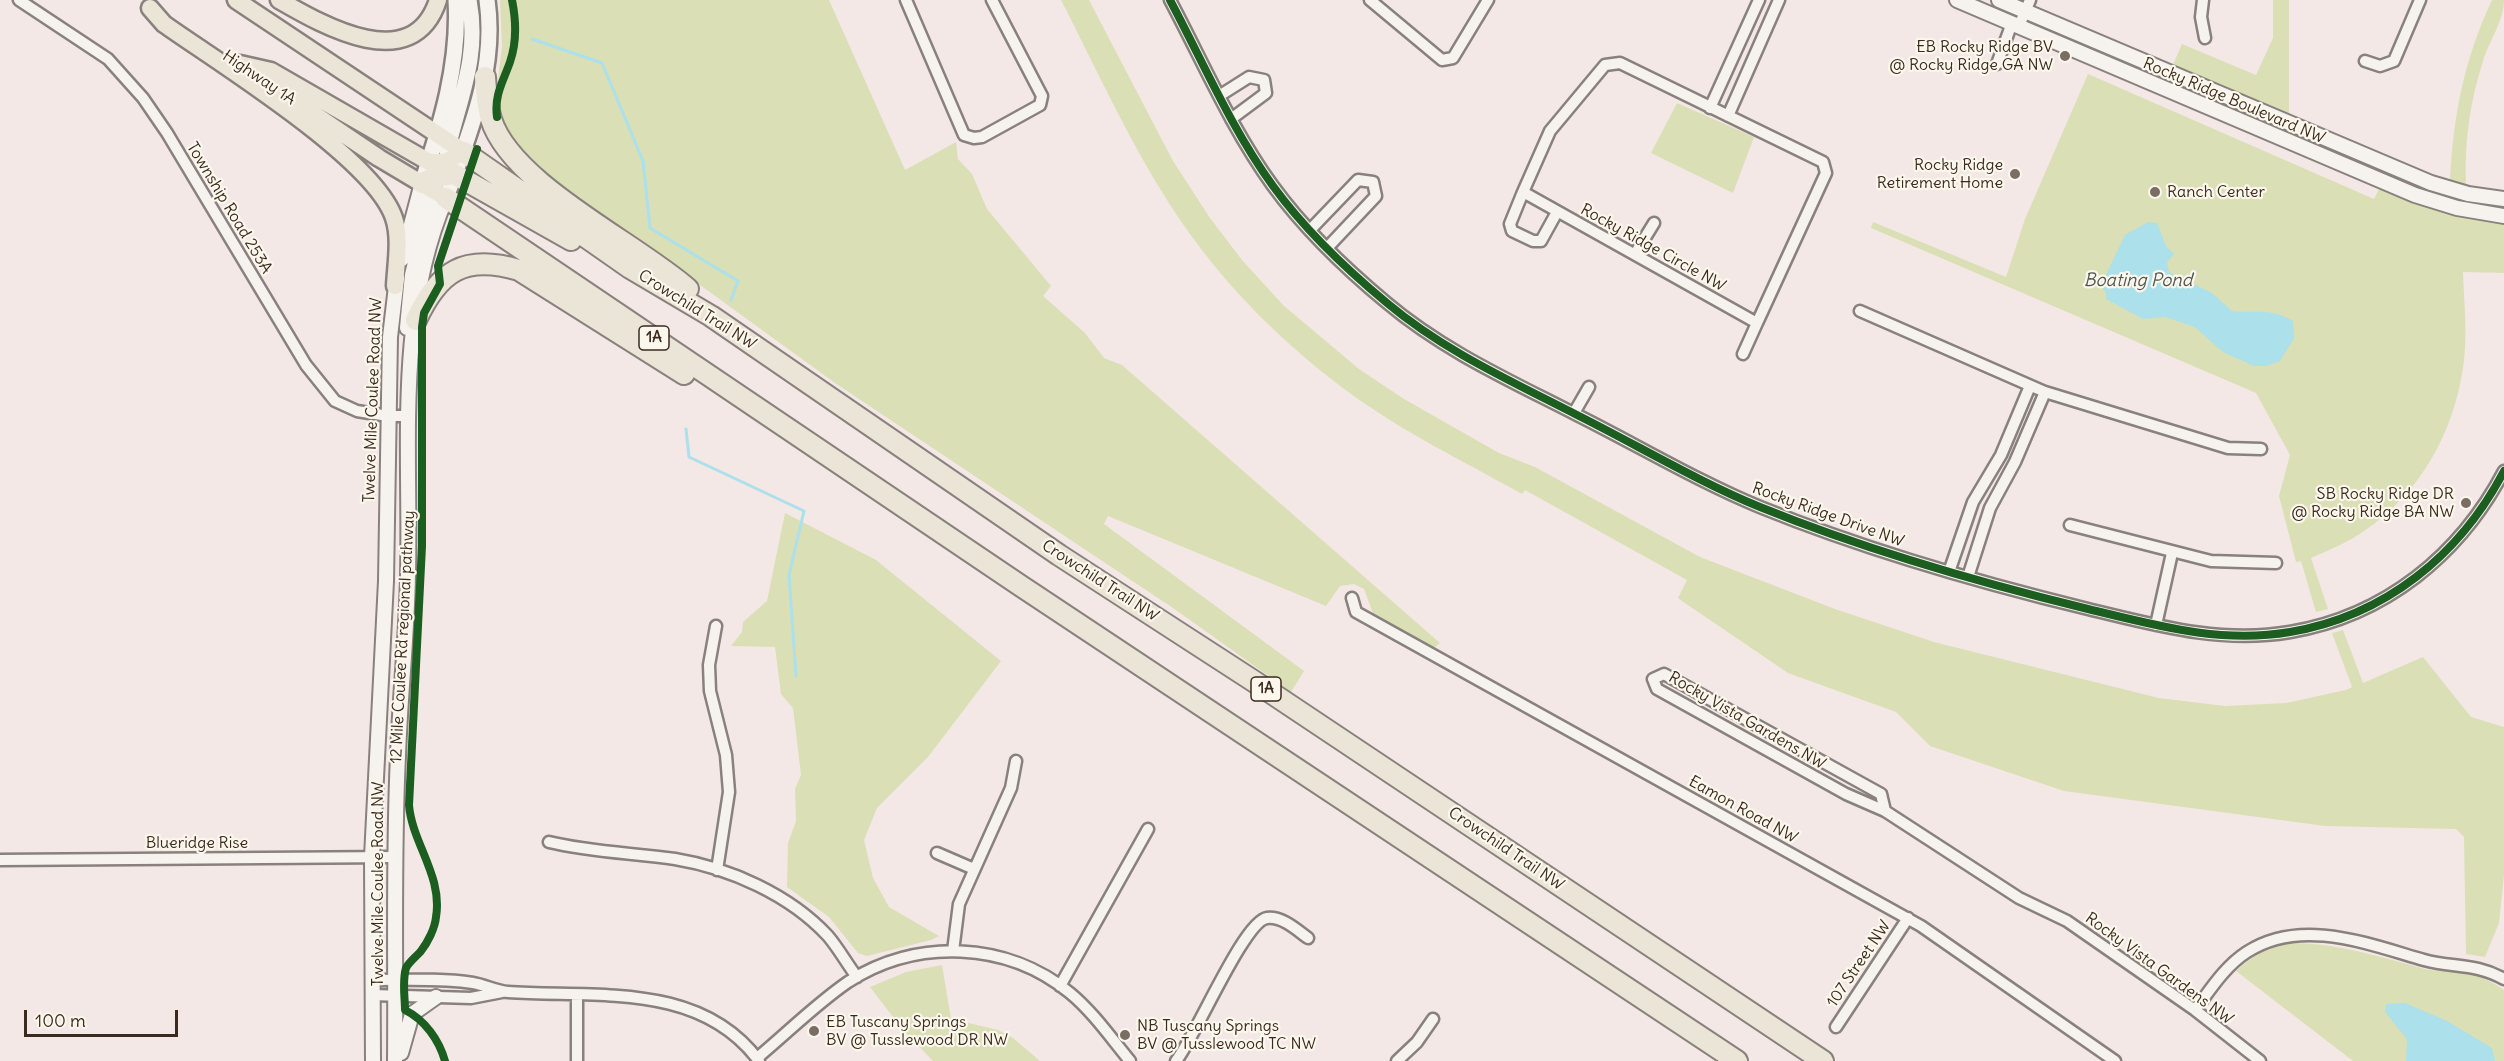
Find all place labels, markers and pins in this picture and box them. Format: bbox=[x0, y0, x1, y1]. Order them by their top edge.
place label: EB Rocky Ridge BV @ Rocky Ridge GA NW bbox=[1889, 37, 2053, 75]
marker: EB Rocky Ridge BV @ Rocky Ridge GA NW bbox=[2058, 49, 2072, 63]
place label: Rocky Ridge Retirement Home bbox=[1877, 155, 2003, 193]
marker: Rocky Ridge Retirement Home bbox=[2008, 167, 2022, 181]
place label: Ranch Center bbox=[2167, 182, 2265, 202]
marker: Ranch Center bbox=[2148, 185, 2162, 199]
place label: SB Rocky Ridge DR @ Rocky Ridge BA NW bbox=[2291, 484, 2454, 522]
marker: SB Rocky Ridge DR @ Rocky Ridge BA NW bbox=[2459, 496, 2473, 510]
place label: EB Tuscany Springs BV @ Tusslewood DR NW bbox=[826, 1012, 1008, 1050]
place label: NB Tuscany Springs BV @ Tusslewood TC NW bbox=[1137, 1016, 1316, 1054]
marker: EB Tuscany Springs BV @ Tusslewood DR NW bbox=[807, 1024, 821, 1038]
marker: NB Tuscany Springs BV @ Tusslewood TC NW bbox=[1118, 1028, 1132, 1042]

